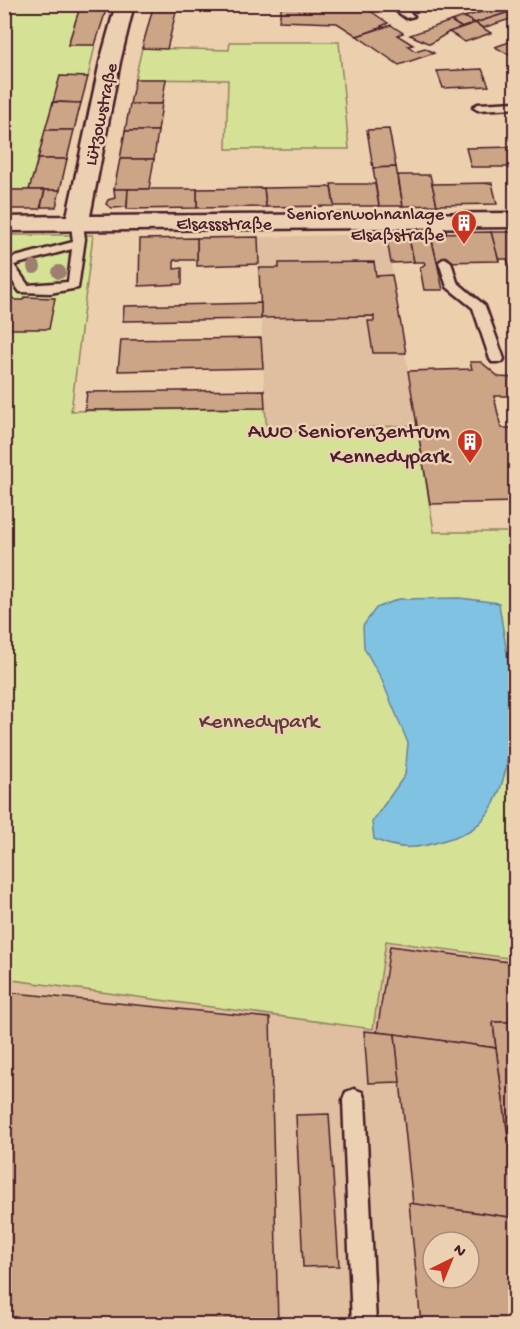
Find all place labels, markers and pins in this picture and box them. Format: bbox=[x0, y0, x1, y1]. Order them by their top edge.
place label: Seniorenwohnanlage Elsaßstraße bbox=[287, 205, 445, 247]
building icon: Seniorenwohnanlage Elsaßstraße bbox=[449, 208, 479, 246]
place label: AWO Seniorenzentrum Kennedypark bbox=[248, 420, 452, 471]
building icon: AWO Seniorenzentrum Kennedypark bbox=[455, 427, 485, 465]

